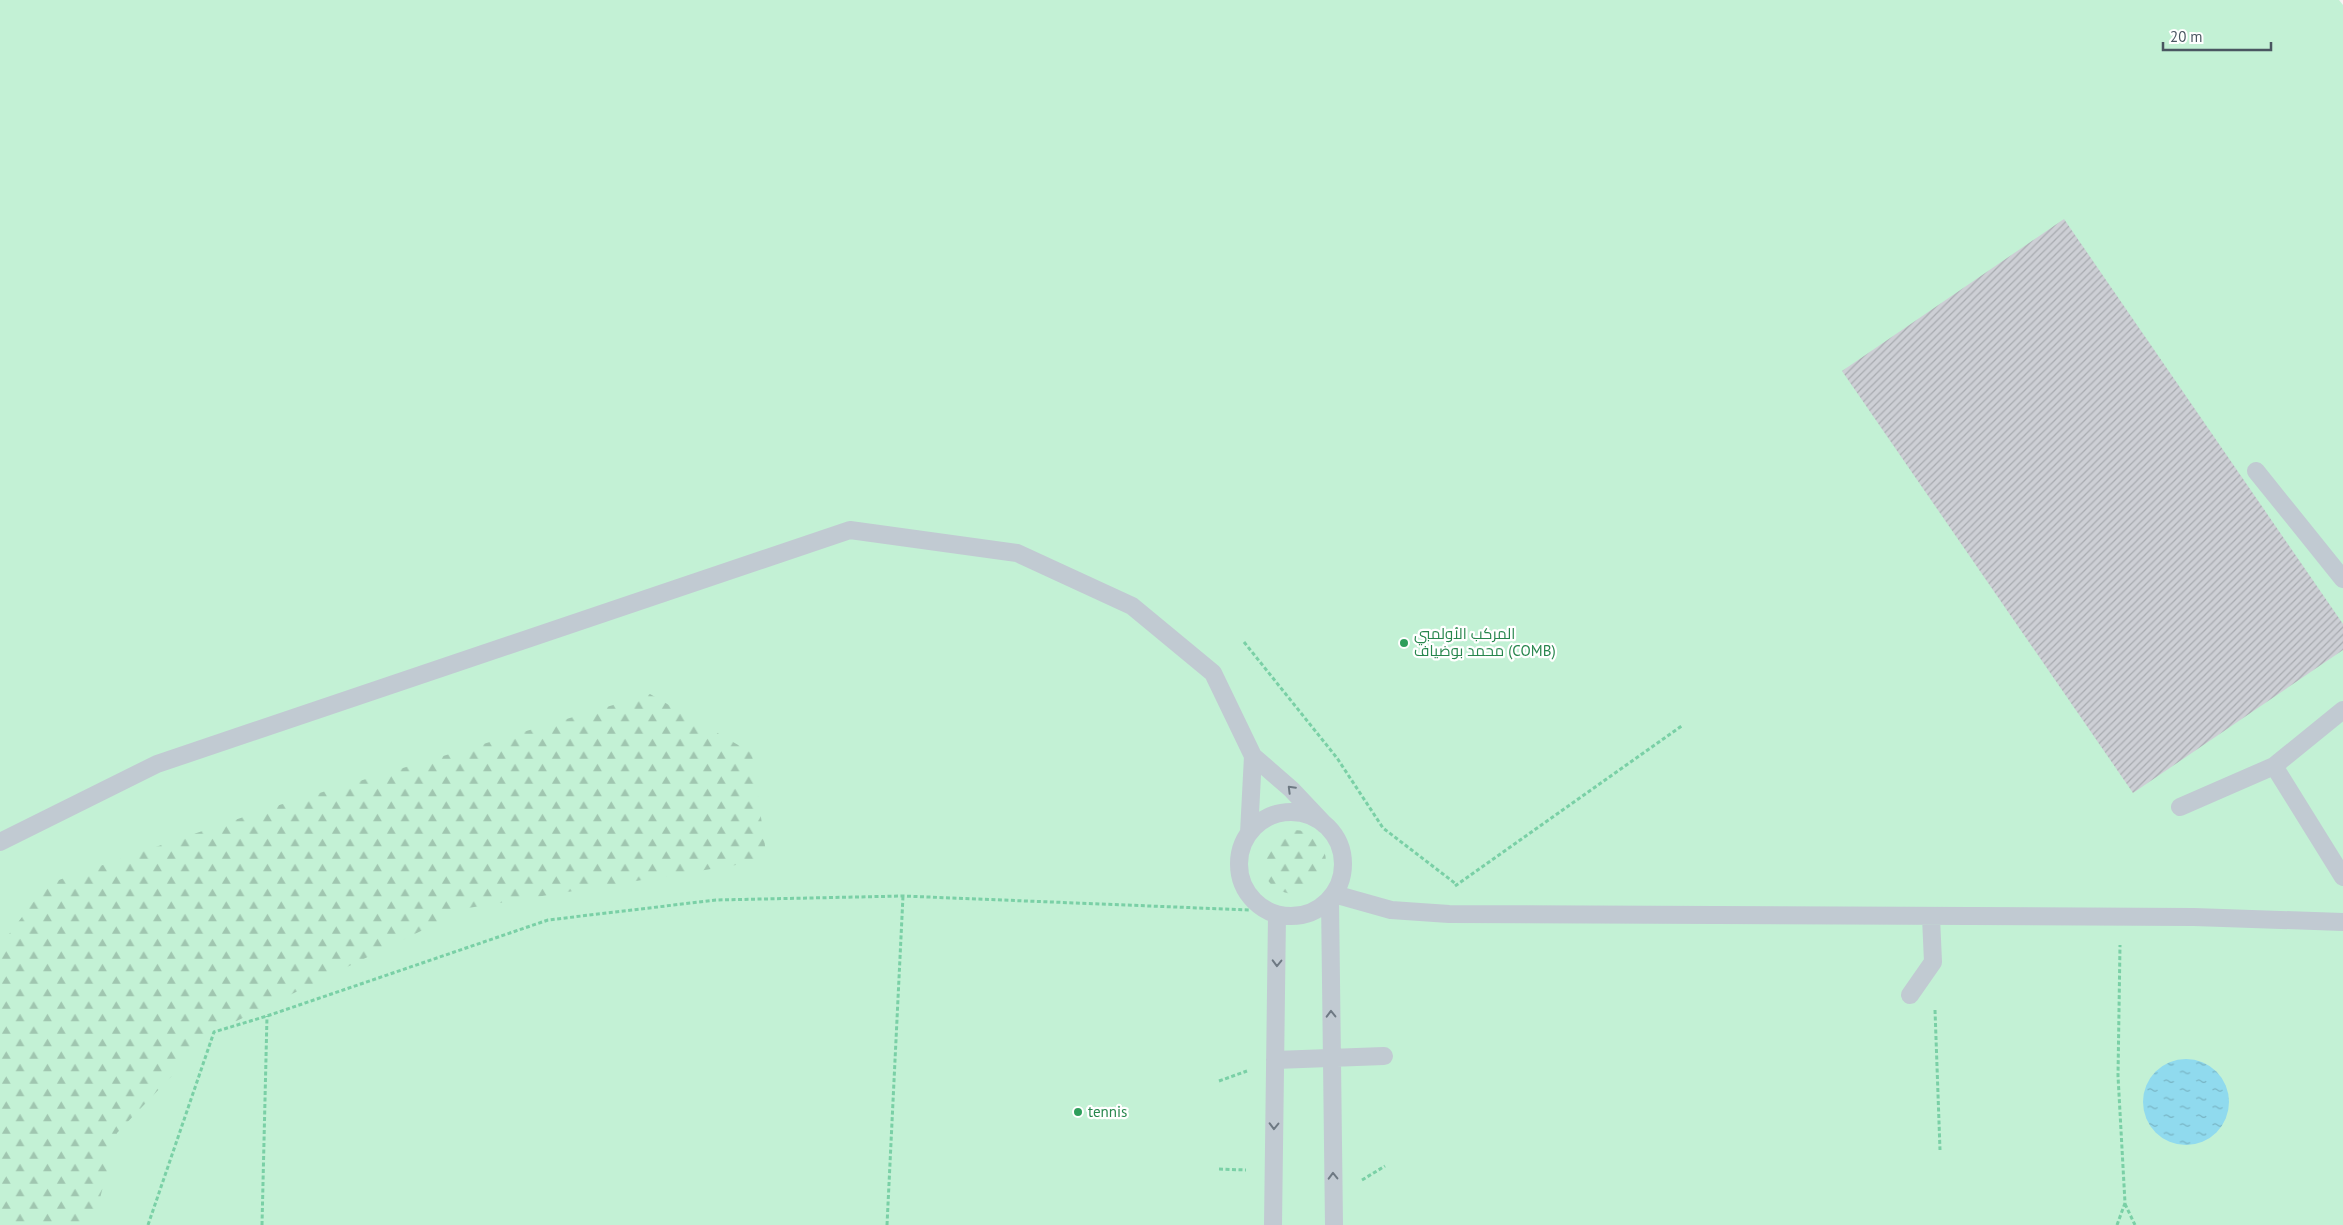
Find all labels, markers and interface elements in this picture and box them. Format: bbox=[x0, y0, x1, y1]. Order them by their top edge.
scale bar bbox=[2163, 20, 2270, 52]
text: 20 m bbox=[2170, 27, 2203, 46]
place label: المركب الأولمبي محمد بوضياف (COMB) bbox=[1414, 624, 1556, 660]
marker: المركب الأولمبي محمد بوضياف (COMB) bbox=[1398, 637, 1410, 649]
one-way arrow bbox=[1288, 786, 1297, 795]
one-way arrow bbox=[1272, 960, 1282, 968]
one-way arrow bbox=[1326, 1010, 1336, 1018]
place label: tennis bbox=[1088, 1102, 1127, 1121]
marker: tennis bbox=[1072, 1106, 1084, 1118]
one-way arrow bbox=[1269, 1122, 1280, 1130]
one-way arrow bbox=[1328, 1172, 1339, 1180]

